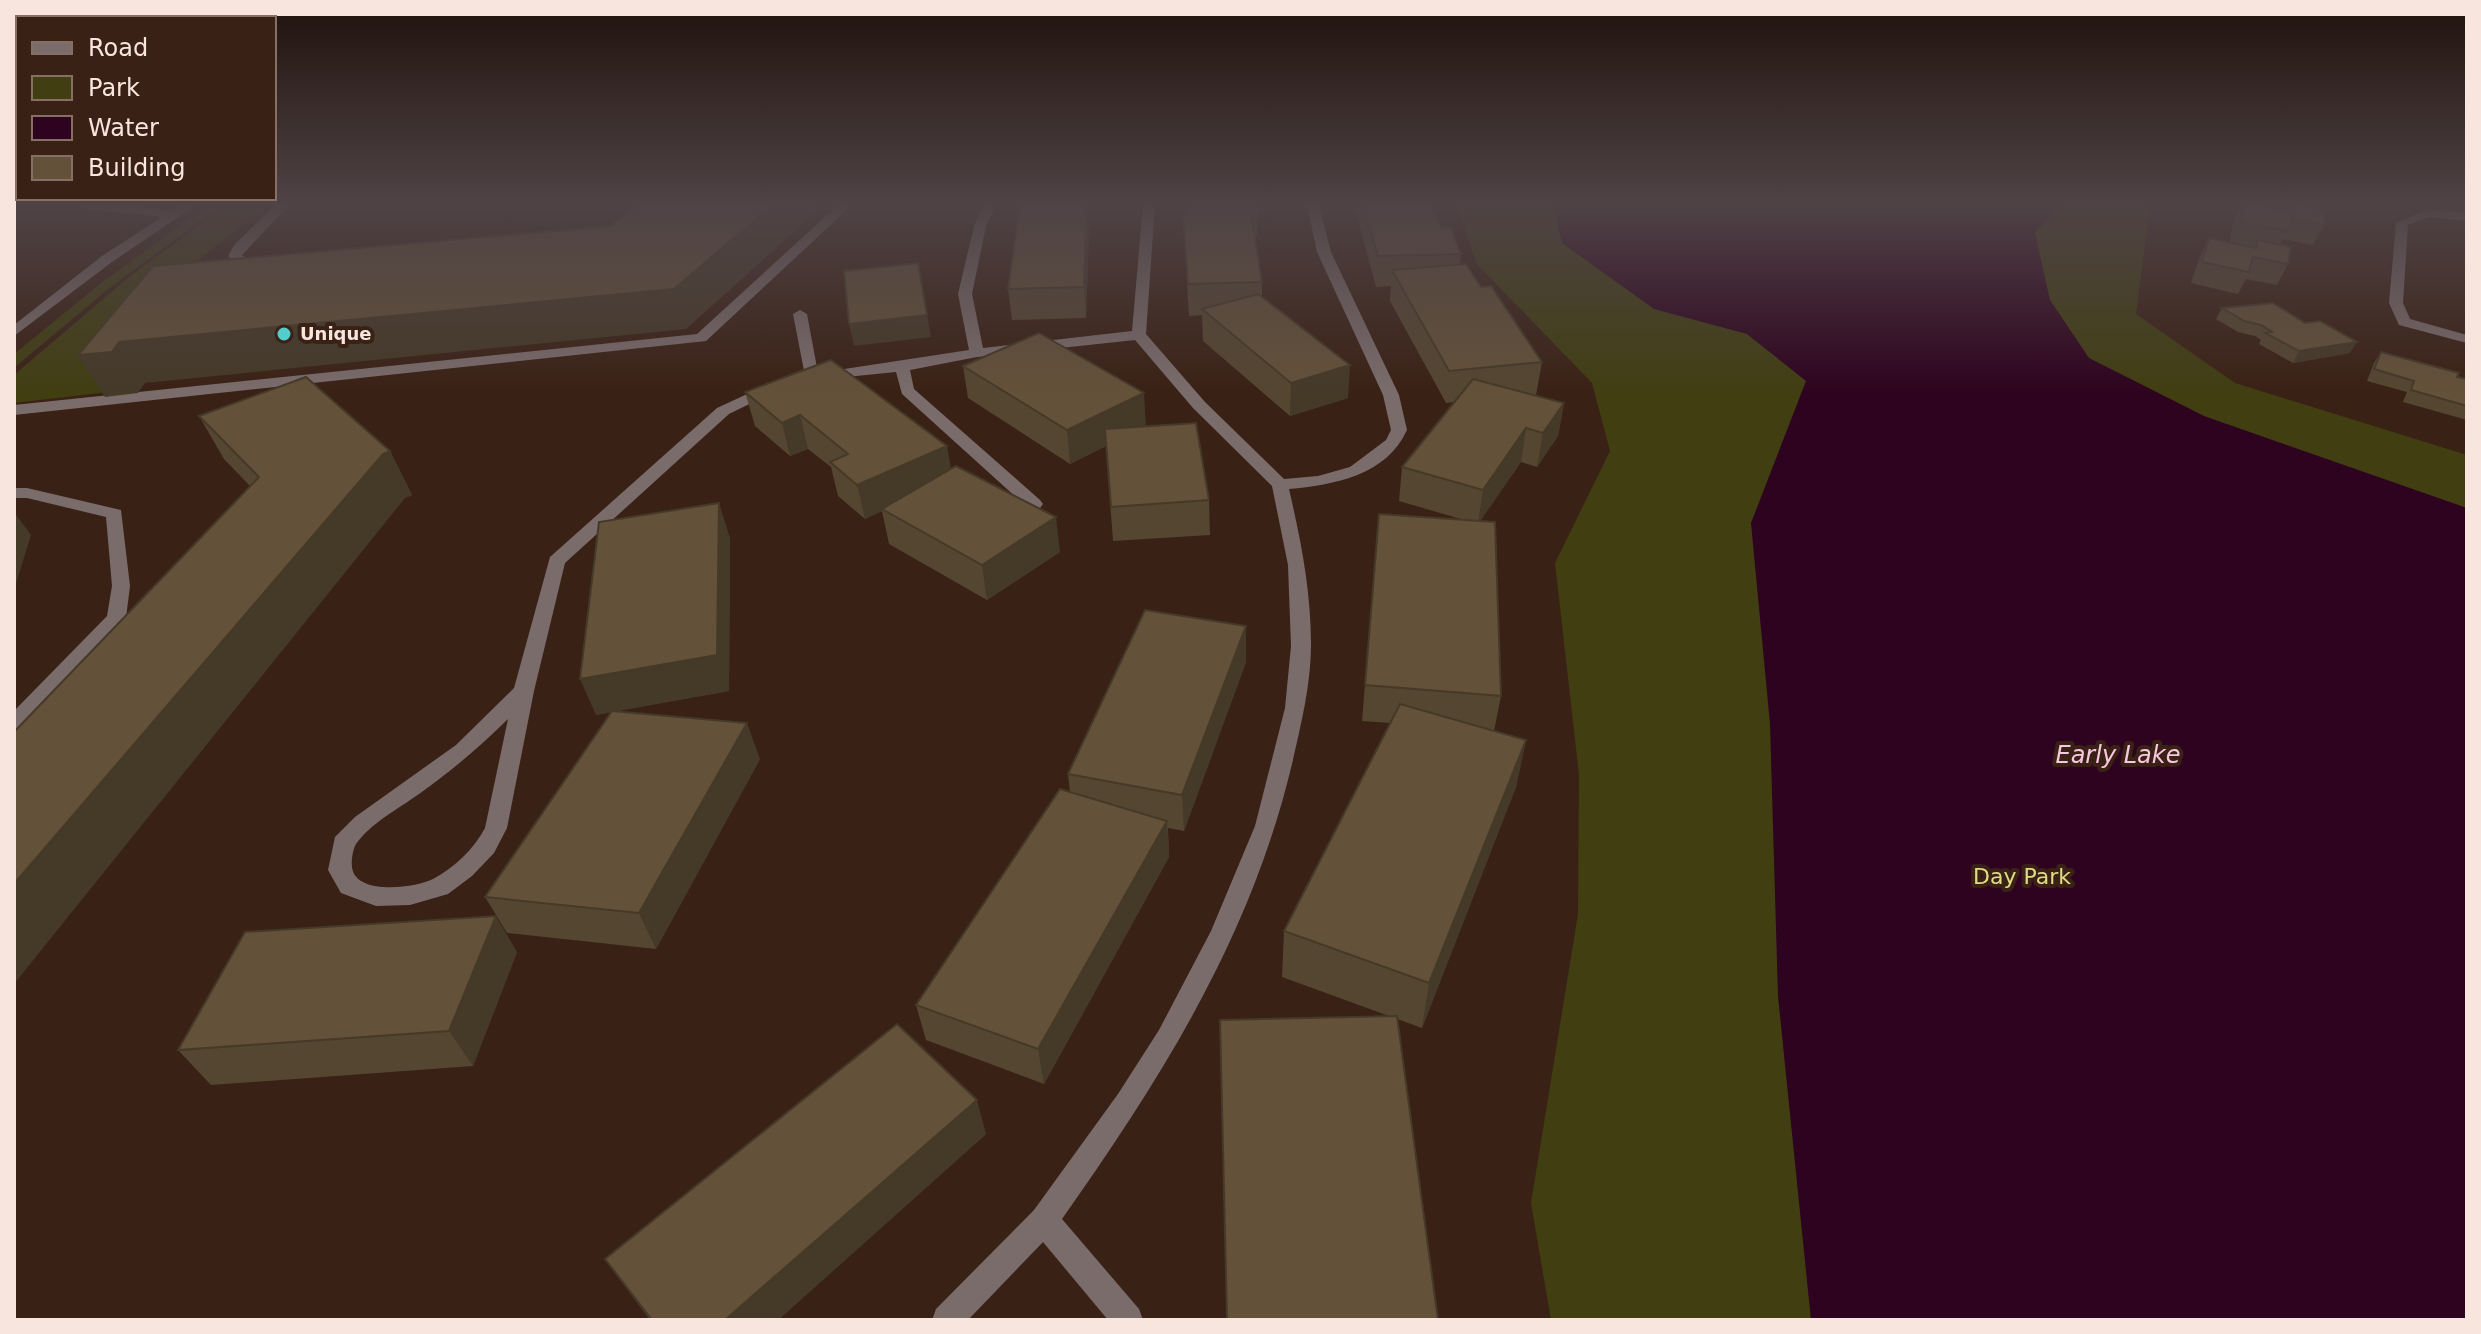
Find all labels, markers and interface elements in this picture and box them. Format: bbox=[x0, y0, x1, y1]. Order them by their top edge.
legend bbox=[16, 16, 276, 200]
text: Road bbox=[88, 34, 148, 62]
text: Park bbox=[88, 74, 140, 102]
text: Water bbox=[88, 114, 159, 142]
text: Building bbox=[88, 154, 185, 182]
place label: Unique bbox=[300, 323, 372, 344]
marker: Unique bbox=[275, 325, 293, 343]
water label: Early Lake bbox=[2056, 741, 2180, 769]
park label: Day Park bbox=[1973, 864, 2071, 889]

